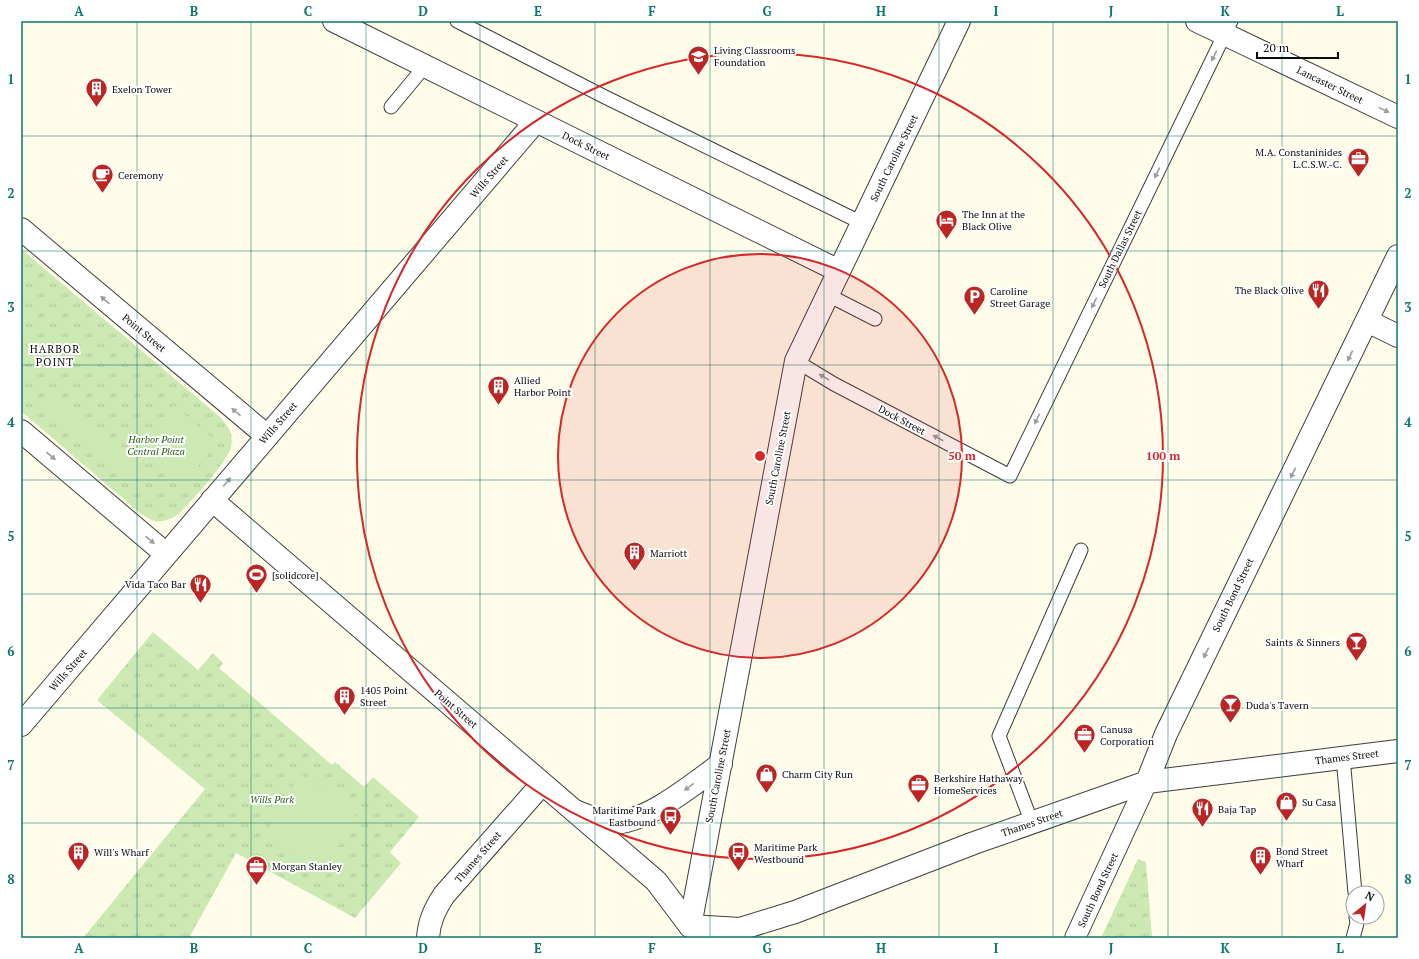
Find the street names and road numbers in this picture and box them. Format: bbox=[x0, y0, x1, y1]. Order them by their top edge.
street label: Lancaster Street bbox=[1295, 63, 1366, 107]
street label: South Caroline Street bbox=[867, 112, 921, 204]
street label: Dock Street bbox=[560, 129, 612, 163]
street label: Wills Street bbox=[467, 153, 511, 201]
street label: South Dallas Street bbox=[1095, 208, 1145, 290]
street label: Point Street bbox=[120, 311, 169, 355]
street label: Wills Street bbox=[256, 399, 300, 447]
street label: Dock Street bbox=[876, 402, 928, 438]
street label: South Caroline Street bbox=[762, 410, 794, 506]
street label: South Bond Street bbox=[1209, 556, 1257, 634]
street label: Wills Street bbox=[46, 646, 90, 694]
street label: Point Street bbox=[432, 687, 480, 731]
street label: South Caroline Street bbox=[702, 728, 734, 824]
street label: Thames Street bbox=[1314, 747, 1380, 767]
street label: Thames Street bbox=[1000, 806, 1065, 840]
street label: Thames Street bbox=[452, 828, 504, 885]
street label: South Bond Street bbox=[1075, 850, 1121, 929]

